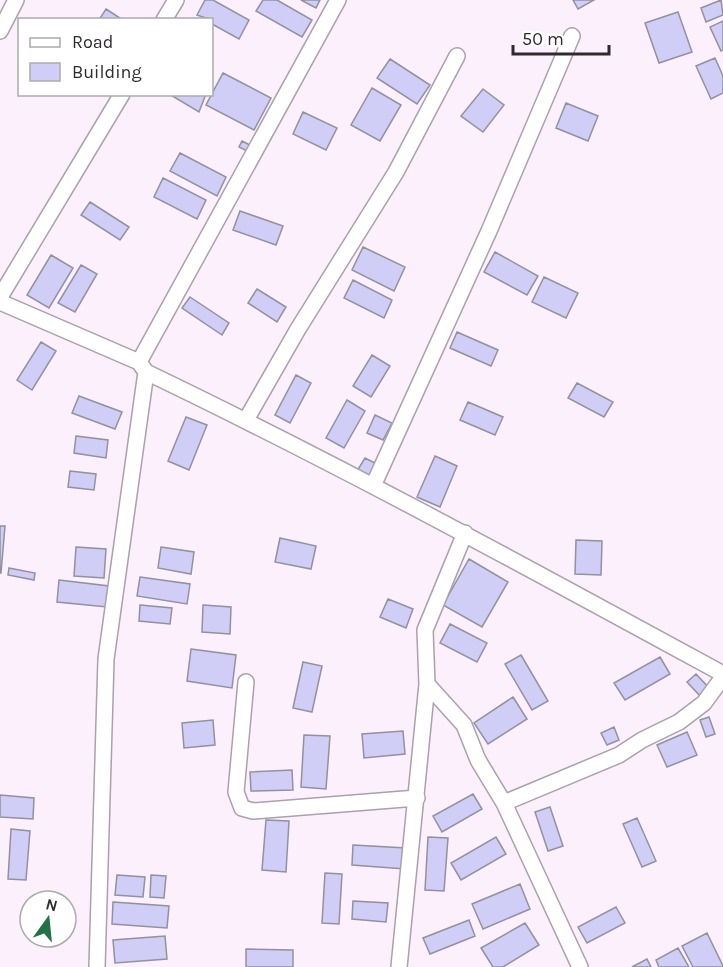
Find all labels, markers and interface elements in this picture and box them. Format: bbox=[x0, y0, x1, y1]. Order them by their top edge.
legend bbox=[18, 18, 213, 96]
scale bar bbox=[513, 18, 609, 56]
text: 50 m bbox=[522, 28, 564, 50]
text: Road bbox=[72, 31, 113, 53]
text: Building bbox=[72, 61, 142, 83]
north arrow bbox=[18, 889, 78, 949]
text: N bbox=[44, 894, 60, 916]

